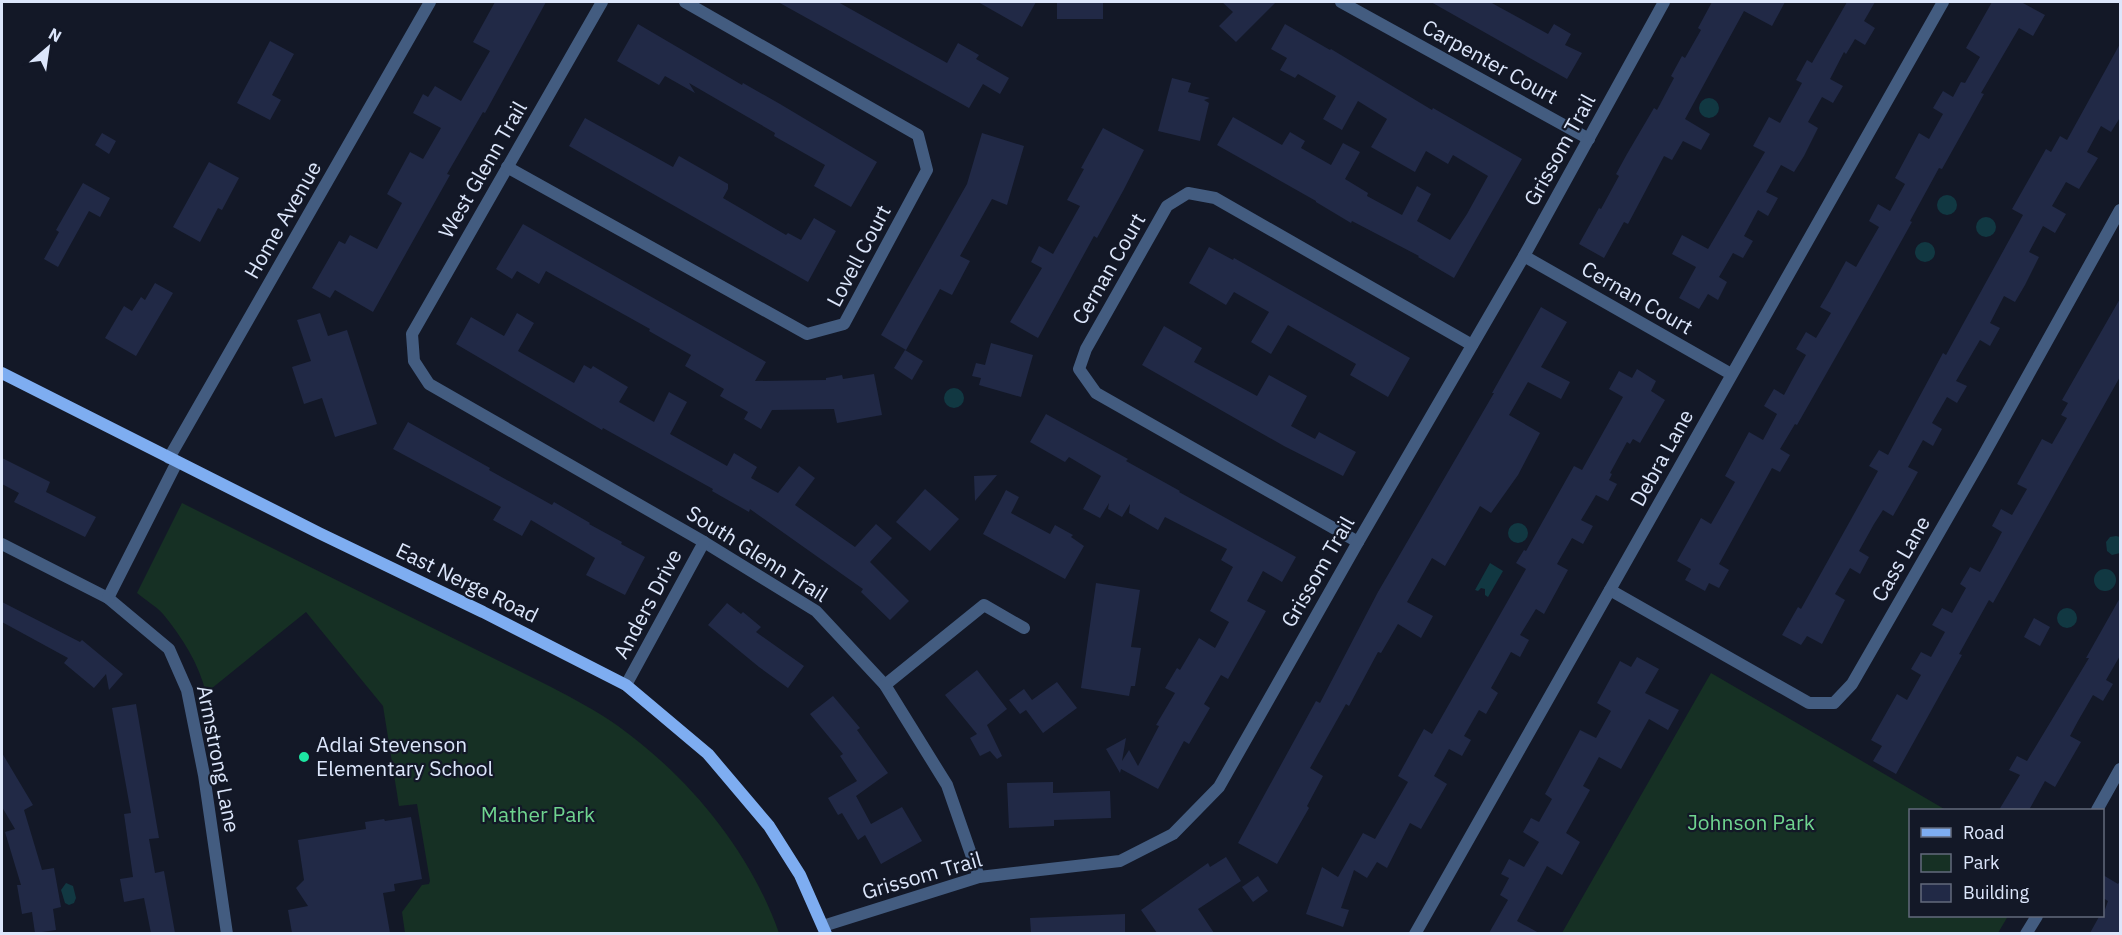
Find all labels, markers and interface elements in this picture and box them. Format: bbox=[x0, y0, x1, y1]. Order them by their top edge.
street label: Carpenter Court bbox=[1418, 12, 1563, 110]
north arrow bbox=[18, 18, 78, 78]
text: N bbox=[45, 23, 65, 46]
street label: Grissom Trail bbox=[1517, 88, 1602, 210]
street label: West Glenn Trail bbox=[432, 96, 533, 243]
street label: Home Avenue bbox=[237, 156, 327, 283]
street label: Lovell Court bbox=[820, 200, 897, 311]
street label: Cernan Court bbox=[1065, 208, 1151, 329]
street label: Cernan Court bbox=[1577, 254, 1698, 340]
street label: Debra Lane bbox=[1623, 404, 1699, 511]
street label: South Glenn Trail bbox=[682, 498, 834, 608]
street label: Cass Lane bbox=[1864, 510, 1936, 607]
street label: Grissom Trail bbox=[1274, 511, 1360, 632]
street label: East Nerge Road bbox=[392, 535, 543, 629]
street label: Anders Drive bbox=[606, 544, 688, 663]
street label: Armstrong Lane bbox=[191, 683, 247, 835]
place label: Adlai Stevenson Elementary School bbox=[316, 730, 493, 782]
marker: Adlai Stevenson Elementary School bbox=[297, 750, 311, 764]
park label: Mather Park bbox=[481, 800, 595, 828]
park label: Johnson Park bbox=[1687, 808, 1815, 836]
legend bbox=[1909, 809, 2104, 917]
text: Road bbox=[1963, 821, 2004, 844]
street label: Grissom Trail bbox=[858, 844, 985, 906]
text: Park bbox=[1963, 851, 2000, 874]
text: Building bbox=[1963, 881, 2030, 904]

